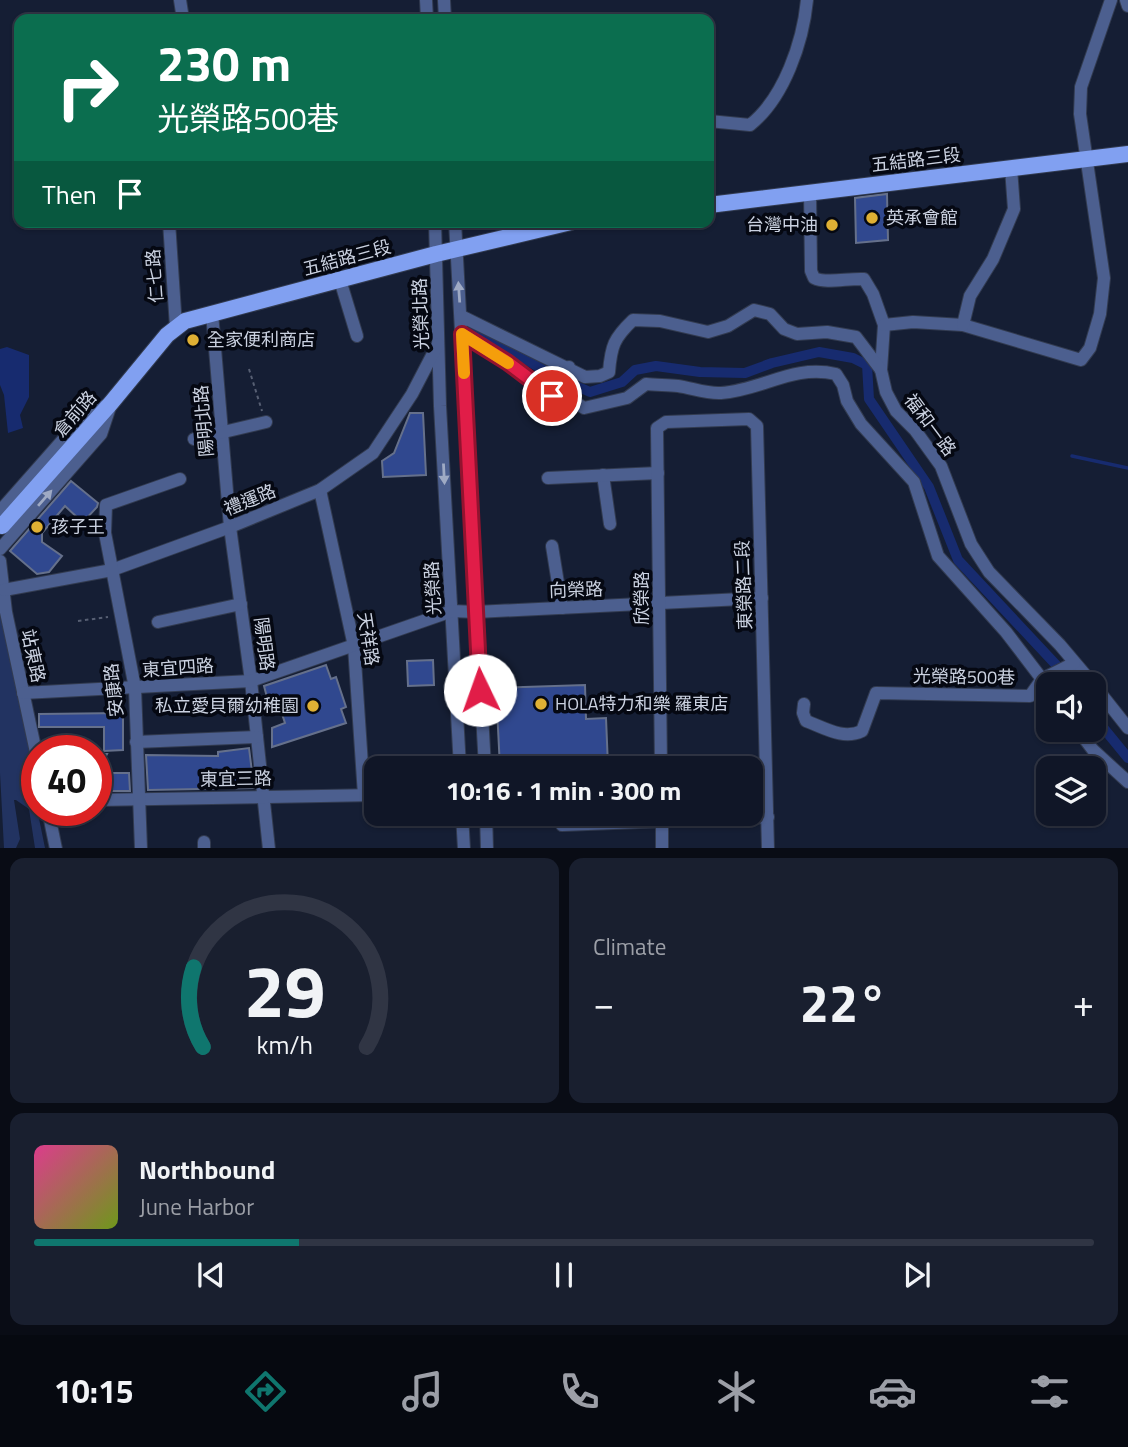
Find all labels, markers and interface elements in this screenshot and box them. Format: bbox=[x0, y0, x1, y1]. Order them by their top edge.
text: 230 m bbox=[157, 25, 291, 100]
icon: right bbox=[42, 42, 133, 133]
text: 光榮路500巷 bbox=[157, 94, 339, 142]
street label: 五結路三段 bbox=[870, 141, 962, 178]
text: Then bbox=[42, 175, 97, 214]
icon: arrive bbox=[111, 175, 149, 213]
place label: 英承會館 bbox=[886, 204, 958, 231]
marker: 英承會館 bbox=[864, 210, 880, 226]
place label: 台灣中油 bbox=[746, 211, 818, 238]
marker: 台灣中油 bbox=[824, 217, 840, 233]
street label: 五結路三段 bbox=[300, 233, 394, 282]
street label: 仁七路 bbox=[139, 248, 170, 304]
street label: 光榮北路 bbox=[406, 278, 435, 350]
one-way arrow bbox=[453, 280, 464, 302]
place label: 全家便利商店 bbox=[207, 326, 315, 353]
marker: 全家便利商店 bbox=[185, 332, 201, 348]
pin bbox=[522, 366, 582, 426]
icon: arrive bbox=[533, 377, 571, 415]
street label: 倉前路 bbox=[47, 384, 103, 443]
street label: 陽明北路 bbox=[187, 384, 220, 458]
street label: 福和一路 bbox=[898, 388, 963, 462]
one-way arrow bbox=[439, 463, 450, 485]
street label: 禮運路 bbox=[220, 477, 280, 522]
one-way arrow bbox=[37, 489, 53, 507]
place label: 孩子王 bbox=[51, 513, 105, 540]
marker: 孩子王 bbox=[29, 519, 45, 535]
street label: 東榮路二段 bbox=[728, 540, 759, 630]
street label: 光榮路 bbox=[418, 560, 447, 616]
street label: 欣榮路 bbox=[628, 571, 655, 625]
street label: 向榮路 bbox=[549, 575, 603, 604]
street label: 天祥路 bbox=[351, 610, 386, 668]
street label: 陽明路 bbox=[248, 615, 281, 672]
street label: 站東路 bbox=[15, 627, 52, 685]
street label: 東宜四路 bbox=[141, 652, 215, 683]
position arrow bbox=[443, 653, 517, 727]
street label: 安康路 bbox=[97, 662, 130, 718]
street label: 光榮路500巷 bbox=[913, 662, 1015, 691]
map controls bbox=[1036, 672, 1106, 826]
button: sound bbox=[1036, 672, 1106, 742]
place label: HOLA特力和樂 羅東店 bbox=[555, 690, 728, 717]
place label: 私立愛貝爾幼稚園 bbox=[155, 692, 299, 719]
marker: HOLA特力和樂 羅東店 bbox=[533, 696, 549, 712]
marker: 私立愛貝爾幼稚園 bbox=[305, 698, 321, 714]
speed limit sign: 40 bbox=[21, 735, 112, 826]
button: layers bbox=[1036, 756, 1106, 826]
street label: 東宜三路 bbox=[200, 764, 272, 793]
text: 10:16 · 1 min · 300 m bbox=[446, 771, 681, 810]
text: Climate bbox=[593, 929, 666, 964]
text: 29 bbox=[244, 935, 325, 1045]
text: 22° bbox=[800, 963, 887, 1042]
text: − bbox=[593, 974, 614, 1032]
text: + bbox=[1073, 974, 1094, 1032]
text: km/h bbox=[256, 1025, 313, 1063]
text: Northbound bbox=[139, 1150, 275, 1189]
text: June Harbor bbox=[139, 1189, 254, 1224]
icon: previous bbox=[192, 1256, 230, 1294]
icon: pause bbox=[545, 1256, 583, 1294]
icon: next bbox=[898, 1256, 936, 1294]
text: 10:15 bbox=[54, 1367, 134, 1415]
icon: directions bbox=[241, 1367, 290, 1416]
icon: music bbox=[398, 1367, 447, 1416]
icon: phone bbox=[555, 1367, 604, 1416]
icon: climate bbox=[712, 1367, 761, 1416]
icon: car bbox=[868, 1367, 917, 1416]
icon: filters bbox=[1025, 1367, 1074, 1416]

